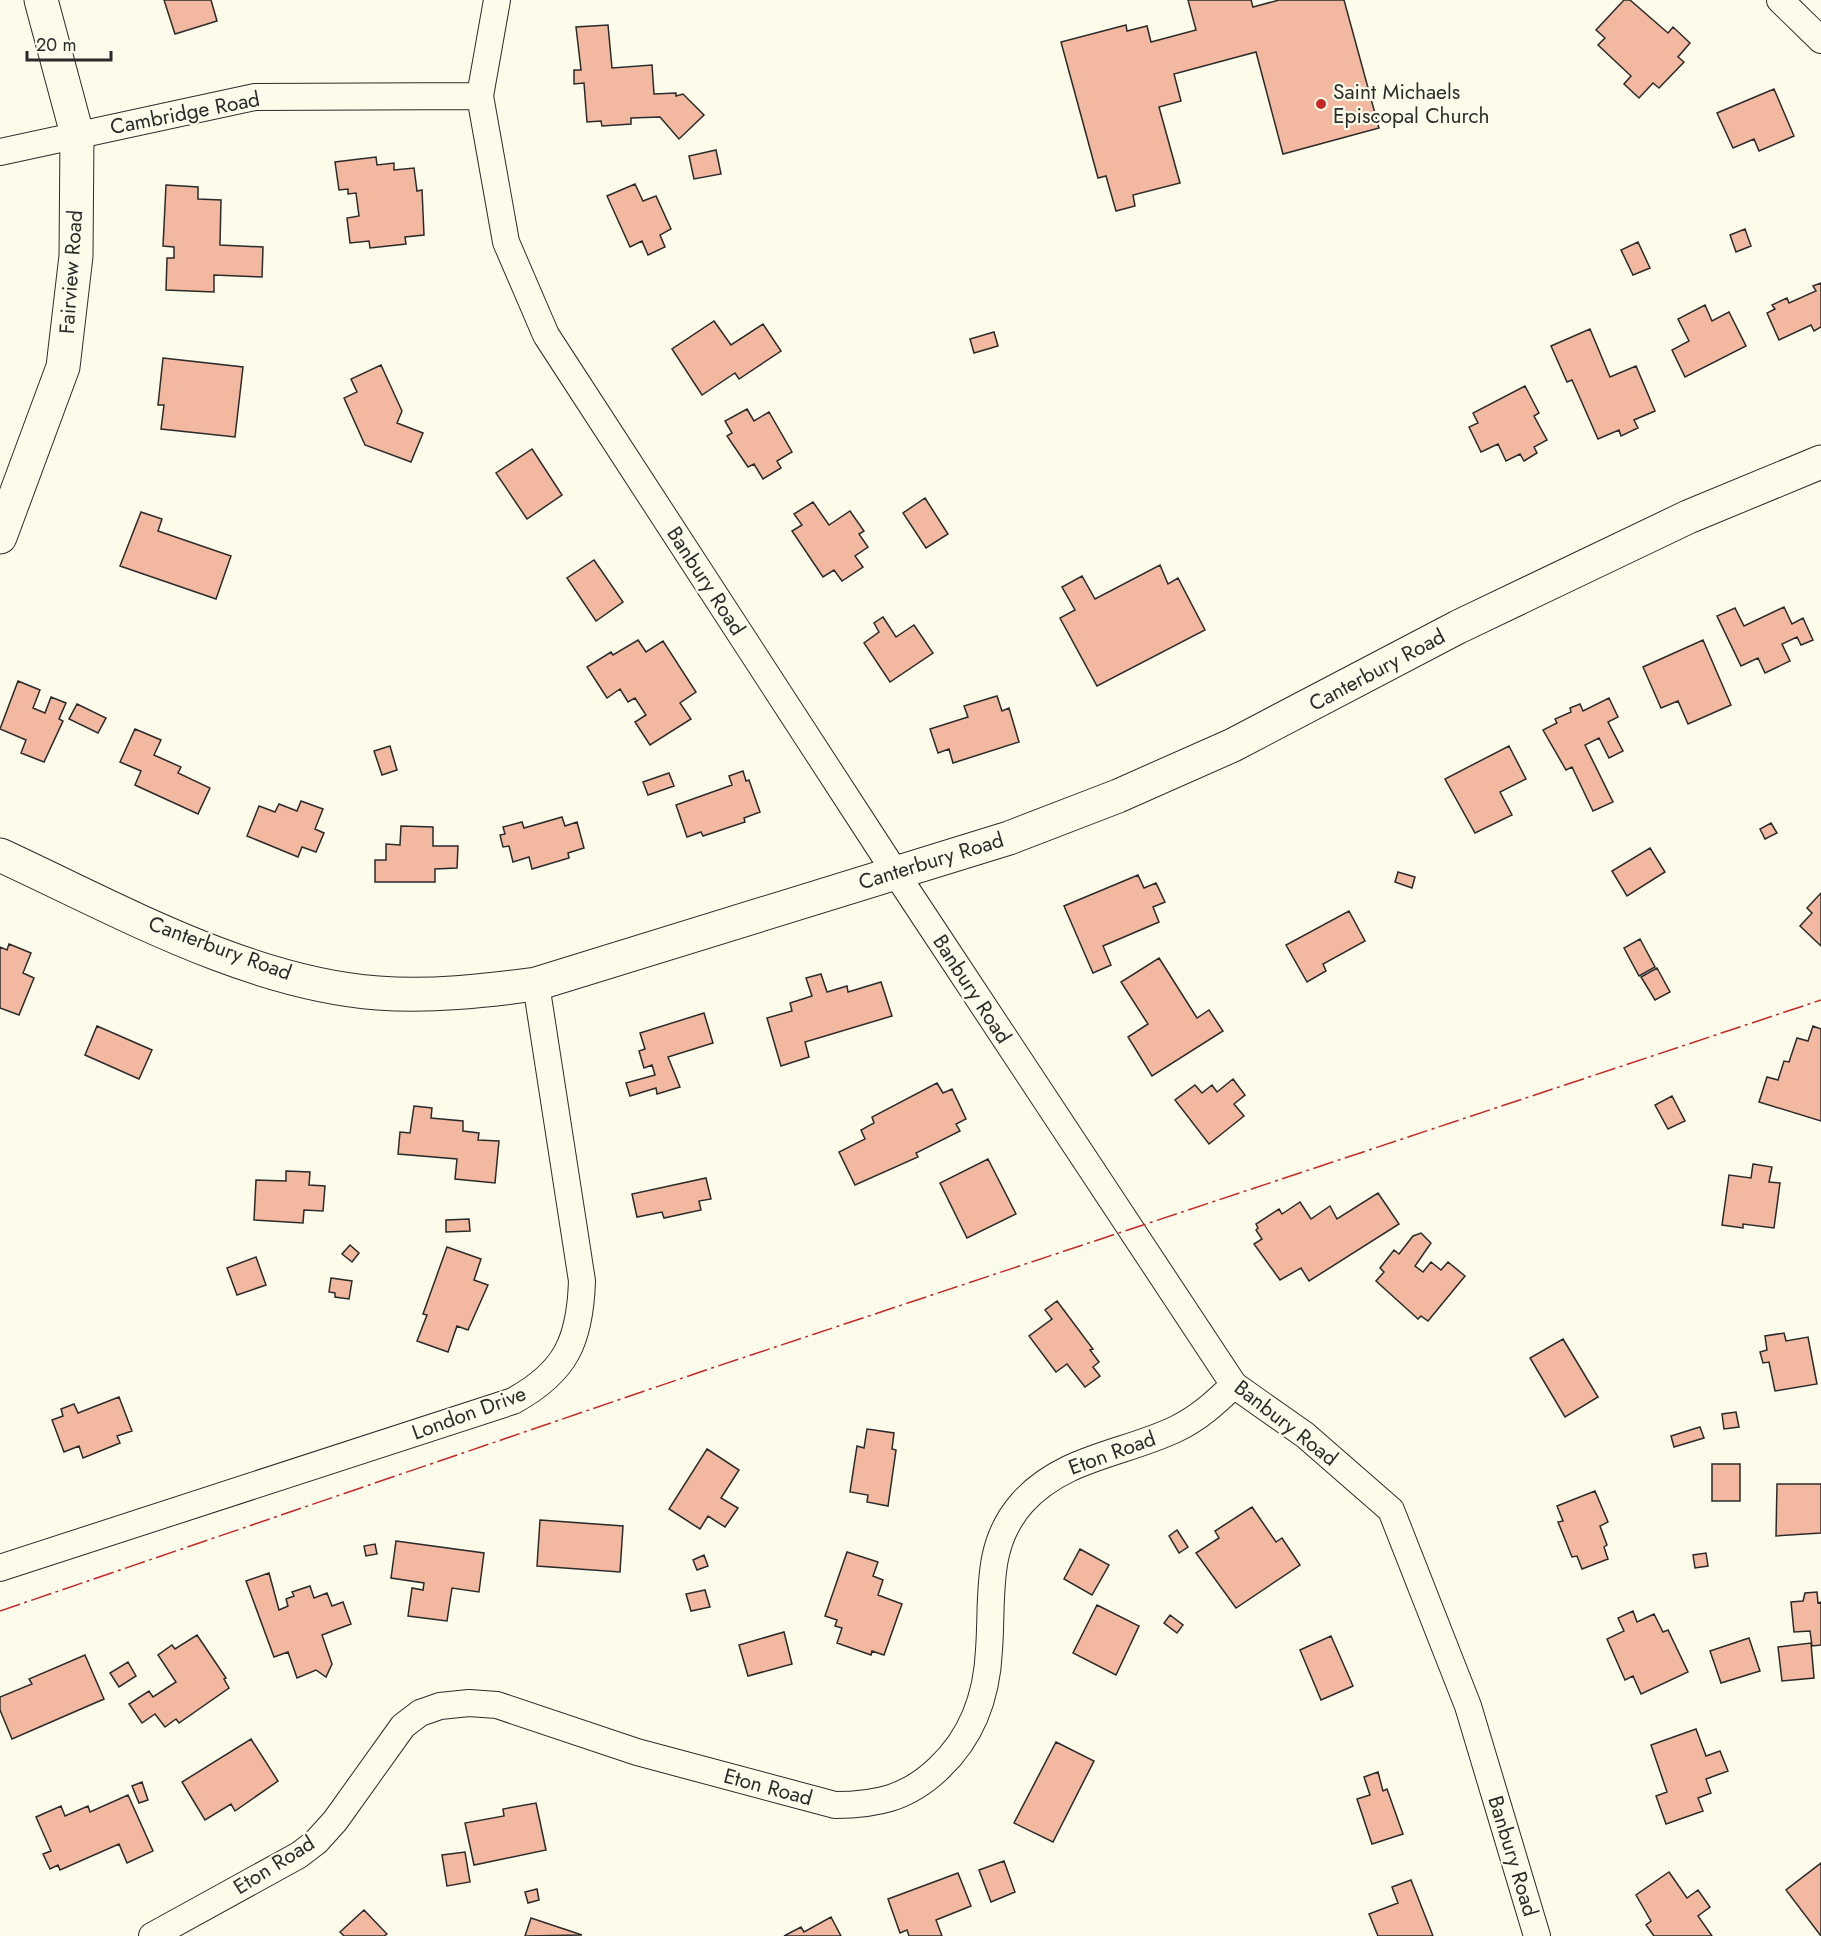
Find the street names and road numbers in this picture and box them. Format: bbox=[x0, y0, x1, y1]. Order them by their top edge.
street label: Cambridge Road bbox=[108, 84, 262, 142]
street label: Fairview Road bbox=[52, 209, 90, 335]
street label: Banbury Road bbox=[660, 521, 752, 641]
street label: Canterbury Road bbox=[1304, 621, 1450, 719]
street label: Canterbury Road bbox=[855, 825, 1007, 897]
street label: Canterbury Road bbox=[144, 908, 296, 988]
street label: Banbury Road bbox=[926, 929, 1018, 1049]
street label: Banbury Road bbox=[1228, 1373, 1344, 1473]
street label: London Drive bbox=[408, 1378, 530, 1448]
street label: Eton Road bbox=[1064, 1423, 1160, 1483]
street label: Eton Road bbox=[720, 1761, 816, 1813]
street label: Banbury Road bbox=[1480, 1792, 1546, 1920]
street label: Eton Road bbox=[228, 1828, 320, 1902]

